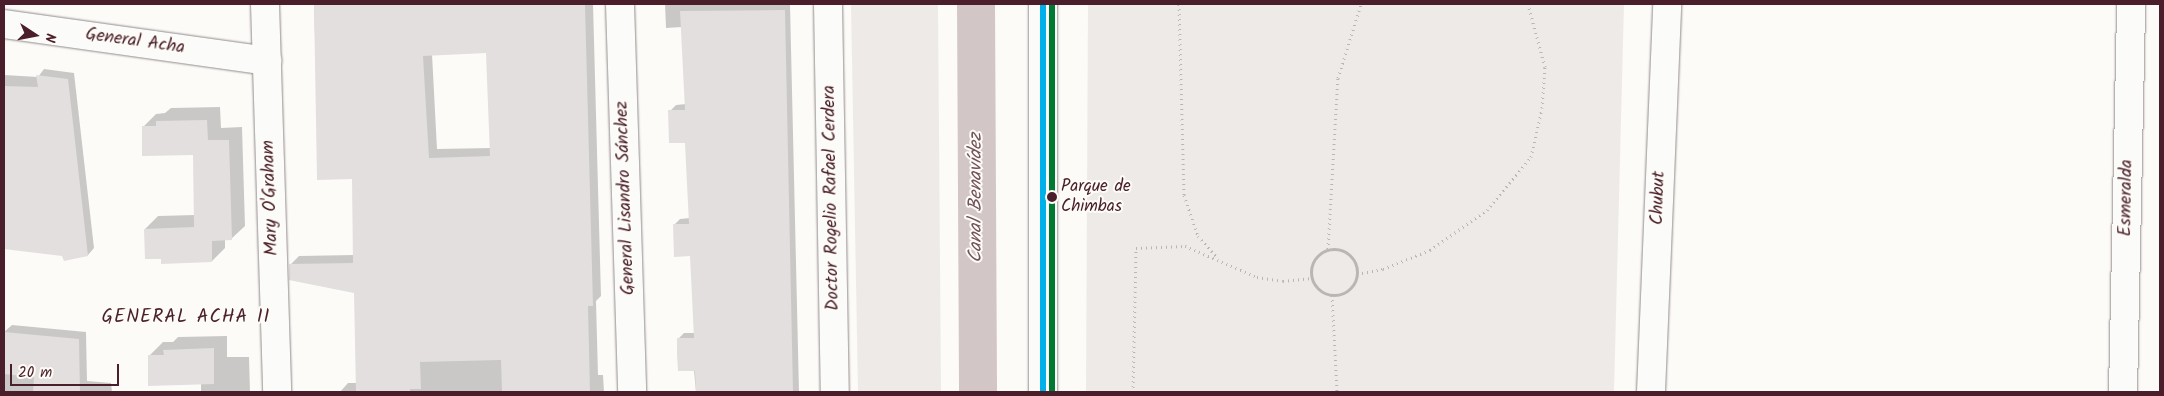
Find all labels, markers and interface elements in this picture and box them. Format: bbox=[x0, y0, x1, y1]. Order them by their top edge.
north arrow bbox=[10, 10, 60, 60]
street label: General Acha bbox=[84, 24, 186, 60]
text: N bbox=[38, 31, 61, 44]
street label: Doctor Rogelio Rafael Cerdera bbox=[819, 85, 845, 311]
street label: General Lisandro Sánchez bbox=[612, 101, 640, 295]
water label: Canal Benavídez bbox=[966, 133, 988, 263]
street label: Mary O'Graham bbox=[258, 140, 284, 256]
street label: Esmeralda bbox=[2116, 159, 2138, 237]
street label: Chubut bbox=[1647, 171, 1671, 225]
place label: Parque de Chimbas bbox=[1061, 177, 1131, 217]
marker: Parque de Chimbas bbox=[1047, 192, 1057, 202]
district label: GENERAL ACHA II bbox=[100, 307, 272, 329]
scale bar bbox=[12, 354, 121, 386]
text: 20 m bbox=[18, 361, 52, 385]

